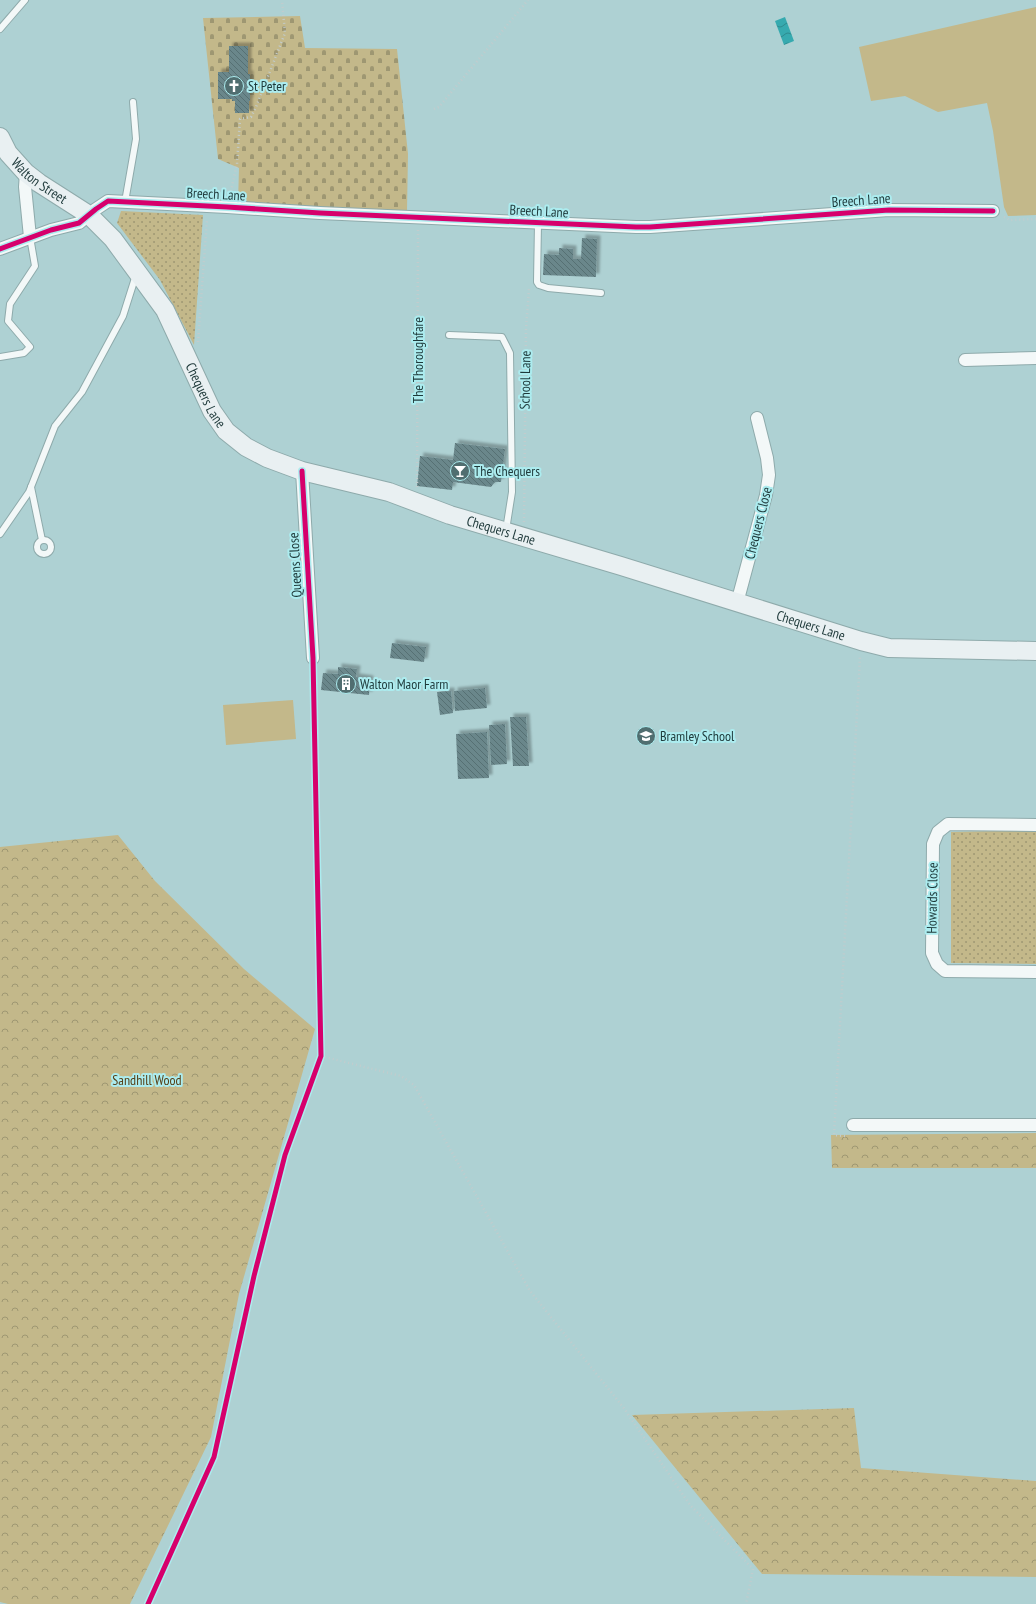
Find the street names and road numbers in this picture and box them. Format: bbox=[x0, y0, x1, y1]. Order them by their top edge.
street label: Walton Street bbox=[7, 154, 71, 208]
street label: Breech Lane bbox=[186, 183, 246, 205]
street label: Breech Lane bbox=[831, 189, 891, 211]
street label: Breech Lane bbox=[509, 200, 569, 222]
street label: The Thoroughfare bbox=[409, 317, 427, 403]
street label: School Lane bbox=[515, 350, 535, 409]
street label: Chequers Lane bbox=[182, 360, 230, 432]
street label: Chequers Close bbox=[740, 485, 776, 561]
street label: Chequers Lane bbox=[465, 511, 538, 549]
street label: Queens Close bbox=[284, 532, 306, 598]
street label: Chequers Lane bbox=[774, 606, 848, 645]
street label: Howards Close bbox=[922, 862, 942, 934]

